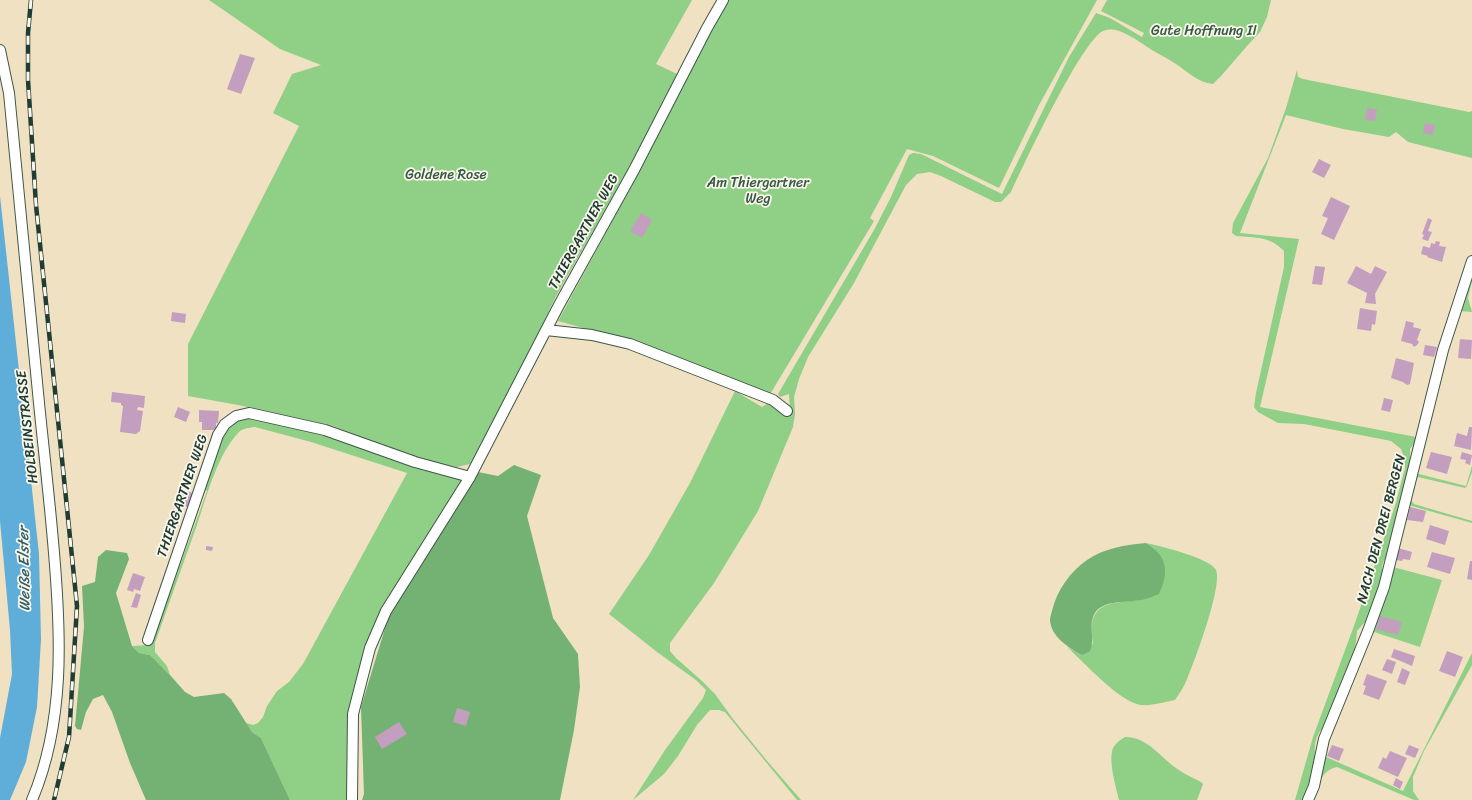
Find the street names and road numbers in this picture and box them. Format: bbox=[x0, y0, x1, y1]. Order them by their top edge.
street label: THIERGARTNER WEG bbox=[545, 171, 623, 293]
street label: HOLBEINSTRASSE bbox=[14, 370, 42, 484]
street label: THIERGARTNER WEG bbox=[154, 432, 212, 560]
street label: NACH DEN DREI BERGEN bbox=[1354, 452, 1410, 606]

